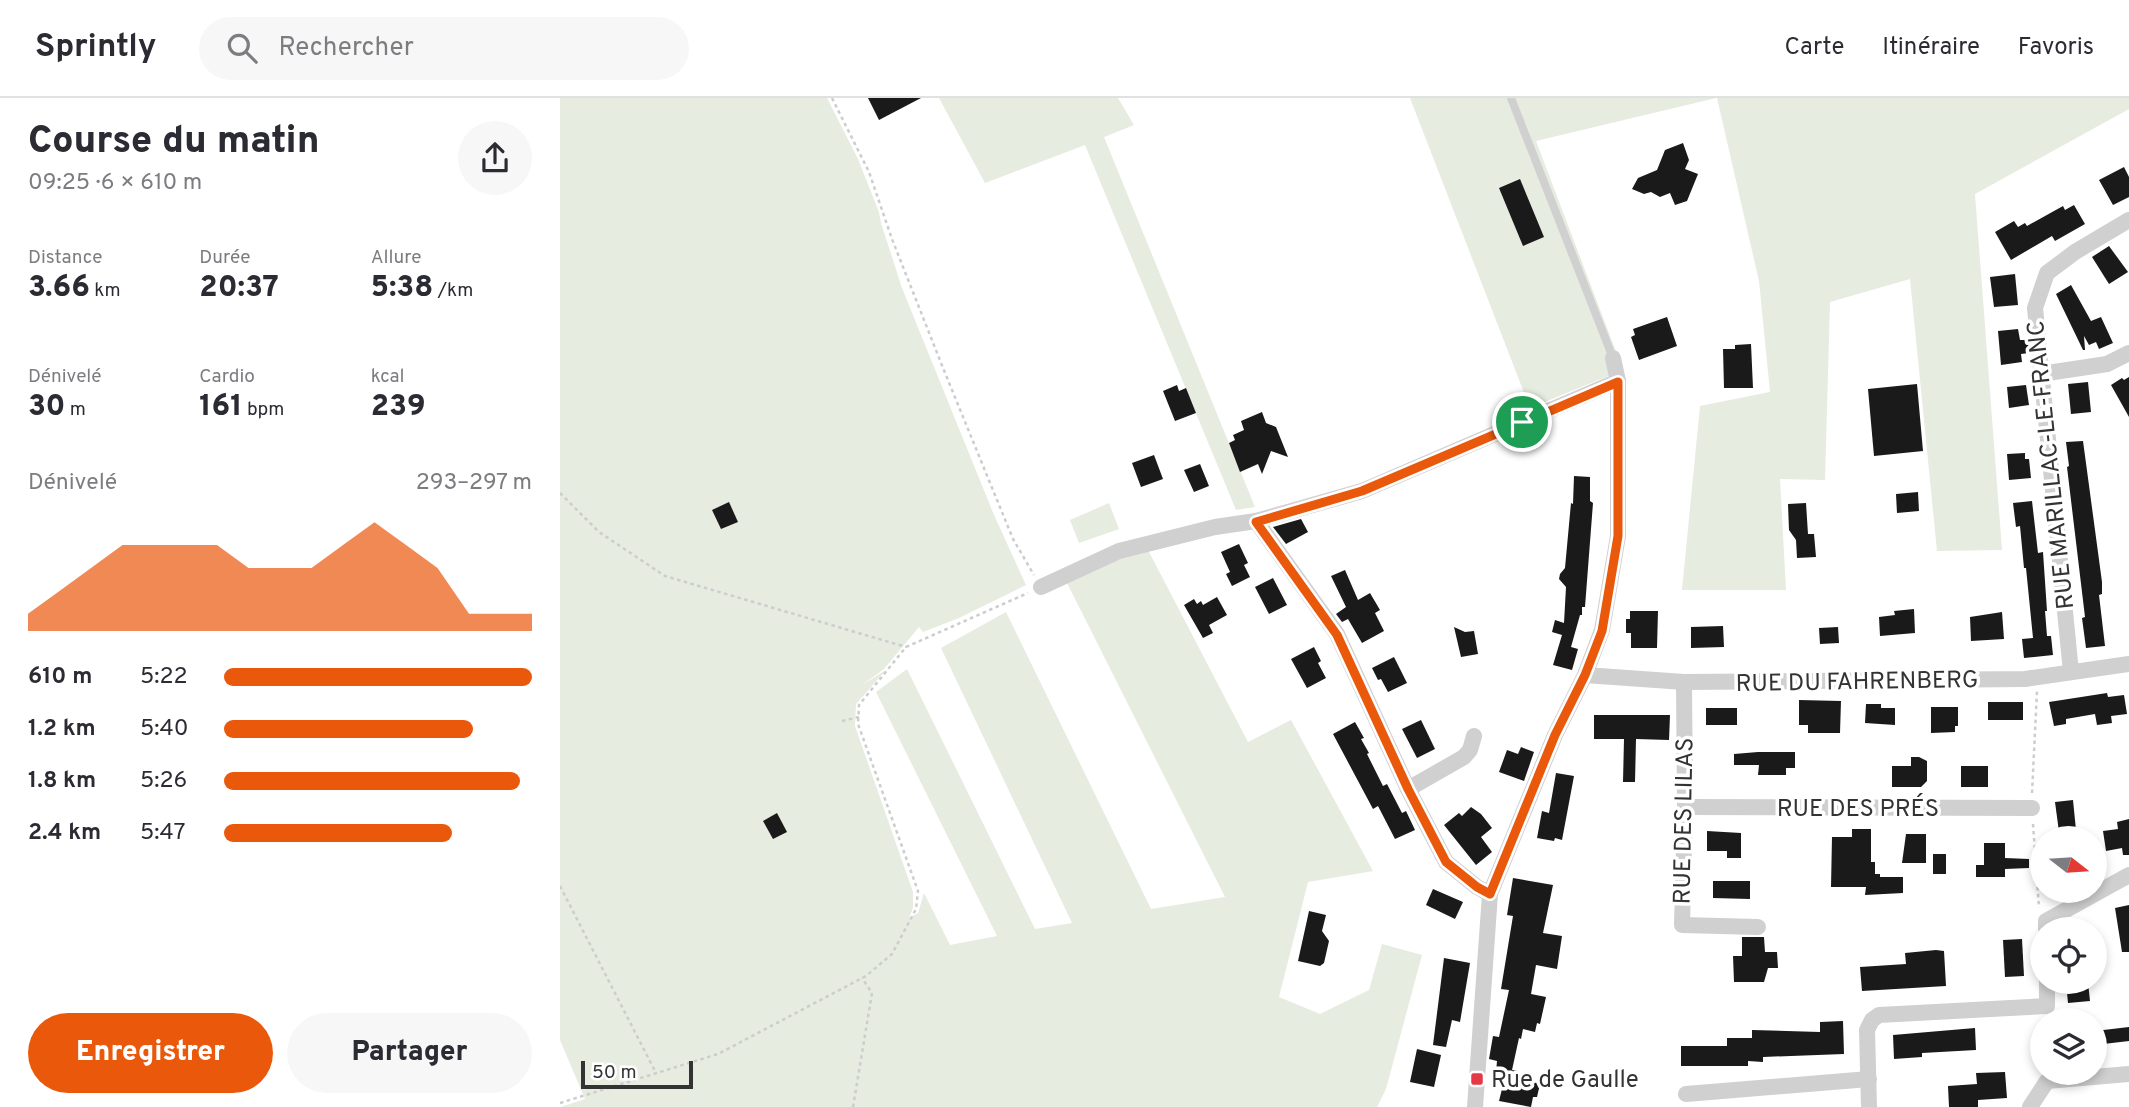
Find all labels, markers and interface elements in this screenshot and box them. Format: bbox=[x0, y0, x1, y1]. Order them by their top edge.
search box bbox=[199, 17, 689, 80]
text: Sprintly bbox=[35, 27, 157, 69]
icon: search bbox=[223, 29, 261, 67]
text: Rechercher bbox=[279, 32, 414, 65]
text: Carte bbox=[1784, 33, 1844, 63]
text: Itinéraire bbox=[1882, 33, 1980, 63]
text: Favoris bbox=[2018, 33, 2094, 63]
text: Course du matin bbox=[28, 118, 320, 167]
button: share bbox=[458, 121, 532, 195]
text: 09:25 · 6 × 610 m bbox=[28, 169, 202, 198]
text: Distance bbox=[28, 246, 103, 270]
text: Durée bbox=[199, 246, 250, 270]
text: Allure bbox=[371, 246, 421, 270]
text: 3.66 bbox=[28, 270, 90, 307]
text: 20:37 bbox=[199, 270, 279, 307]
text: 5:38 bbox=[371, 270, 433, 307]
text: km bbox=[90, 279, 121, 303]
text: /km bbox=[433, 279, 473, 303]
street label: RUE MARILLAC-LE-FRANC bbox=[2022, 319, 2082, 611]
text: Dénivelé bbox=[28, 365, 102, 389]
text: Cardio bbox=[199, 365, 255, 389]
text: kcal bbox=[371, 365, 404, 389]
text: 30 bbox=[28, 389, 65, 426]
text: 161 bbox=[199, 389, 242, 426]
text: 239 bbox=[371, 389, 426, 426]
pin bbox=[1492, 392, 1552, 452]
text: m bbox=[65, 398, 86, 422]
text: bpm bbox=[242, 398, 284, 422]
icon: arrive bbox=[1503, 403, 1541, 441]
text: Dénivelé bbox=[28, 469, 117, 498]
text: 293–297 m bbox=[416, 469, 532, 498]
text: 610 m bbox=[28, 663, 92, 692]
text: 5:22 bbox=[140, 663, 188, 692]
street label: RUE DU FAHRENBERG bbox=[1735, 666, 1979, 700]
text: 1.2 km bbox=[28, 715, 96, 744]
text: 5:40 bbox=[140, 715, 189, 744]
street label: RUE DES LILAS bbox=[1669, 737, 1701, 905]
text: 1.8 km bbox=[28, 767, 96, 796]
text: 5:26 bbox=[140, 767, 187, 796]
street label: RUE DES PRÉS bbox=[1777, 793, 1939, 825]
text: 2.4 km bbox=[28, 819, 101, 848]
text: 5:47 bbox=[140, 819, 186, 848]
north arrow bbox=[2030, 826, 2107, 903]
map controls bbox=[2030, 826, 2107, 1085]
button: locate bbox=[2030, 917, 2107, 994]
button: layers bbox=[2030, 1008, 2107, 1085]
button: Enregistrer bbox=[28, 1013, 273, 1093]
button: Partager bbox=[287, 1013, 532, 1093]
scale bar bbox=[581, 1058, 693, 1090]
text: 50 m bbox=[592, 1061, 637, 1085]
place label: Rue de Gaulle bbox=[1491, 1066, 1639, 1096]
marker: Rue de Gaulle bbox=[1469, 1071, 1485, 1087]

